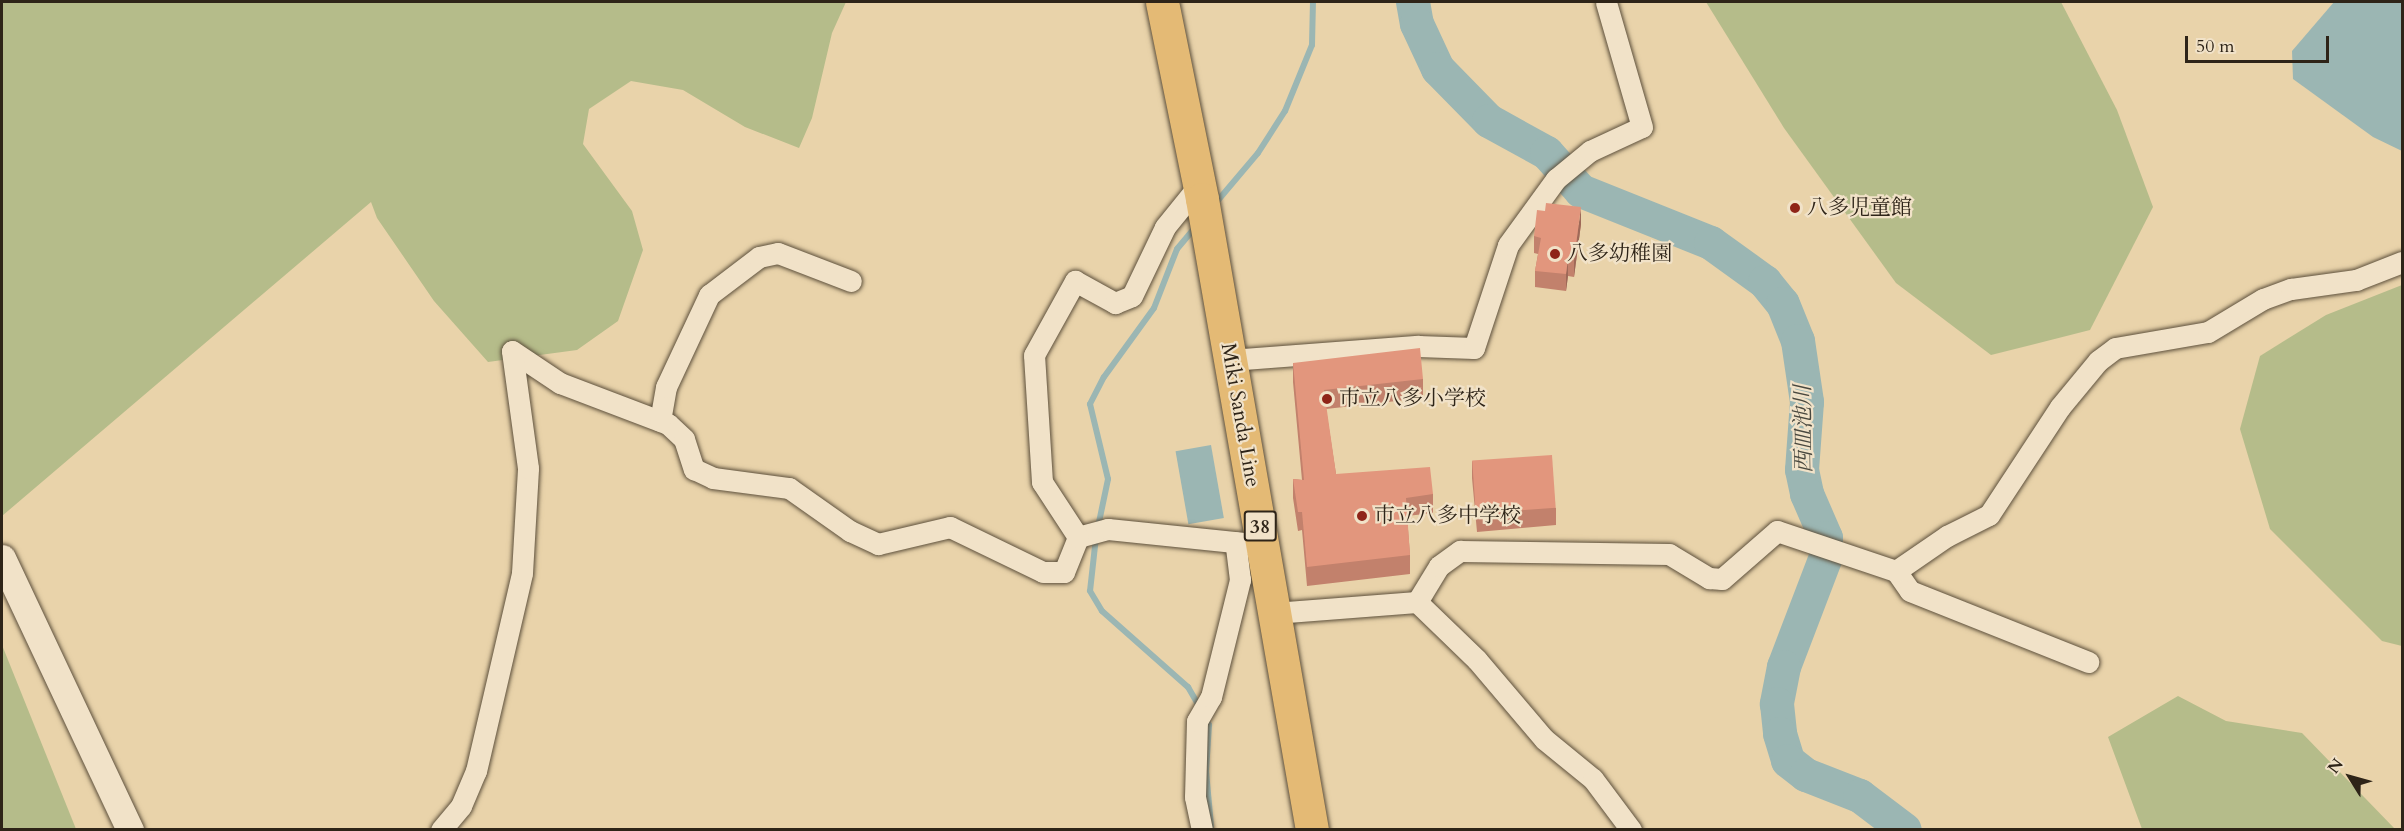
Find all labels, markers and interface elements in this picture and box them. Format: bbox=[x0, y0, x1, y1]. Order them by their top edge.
scale bar bbox=[2188, 24, 2332, 62]
text: 50 m bbox=[2196, 34, 2235, 59]
place label: 八多児童館 bbox=[1807, 195, 1912, 221]
marker: 八多児童館 bbox=[1788, 201, 1802, 215]
place label: 八多幼稚園 bbox=[1567, 241, 1672, 267]
marker: 八多幼稚園 bbox=[1548, 247, 1562, 261]
street label: Miki Sanda Line bbox=[1215, 341, 1265, 489]
water label: 西皿池川 bbox=[1790, 385, 1818, 473]
place label: 市立八多小学校 bbox=[1339, 386, 1486, 412]
marker: 市立八多小学校 bbox=[1320, 392, 1334, 406]
place label: 市立八多中学校 bbox=[1374, 503, 1521, 529]
road number: 38 bbox=[1244, 509, 1276, 543]
marker: 市立八多中学校 bbox=[1355, 509, 1369, 523]
north arrow bbox=[2320, 747, 2380, 807]
text: N bbox=[2323, 754, 2349, 778]

